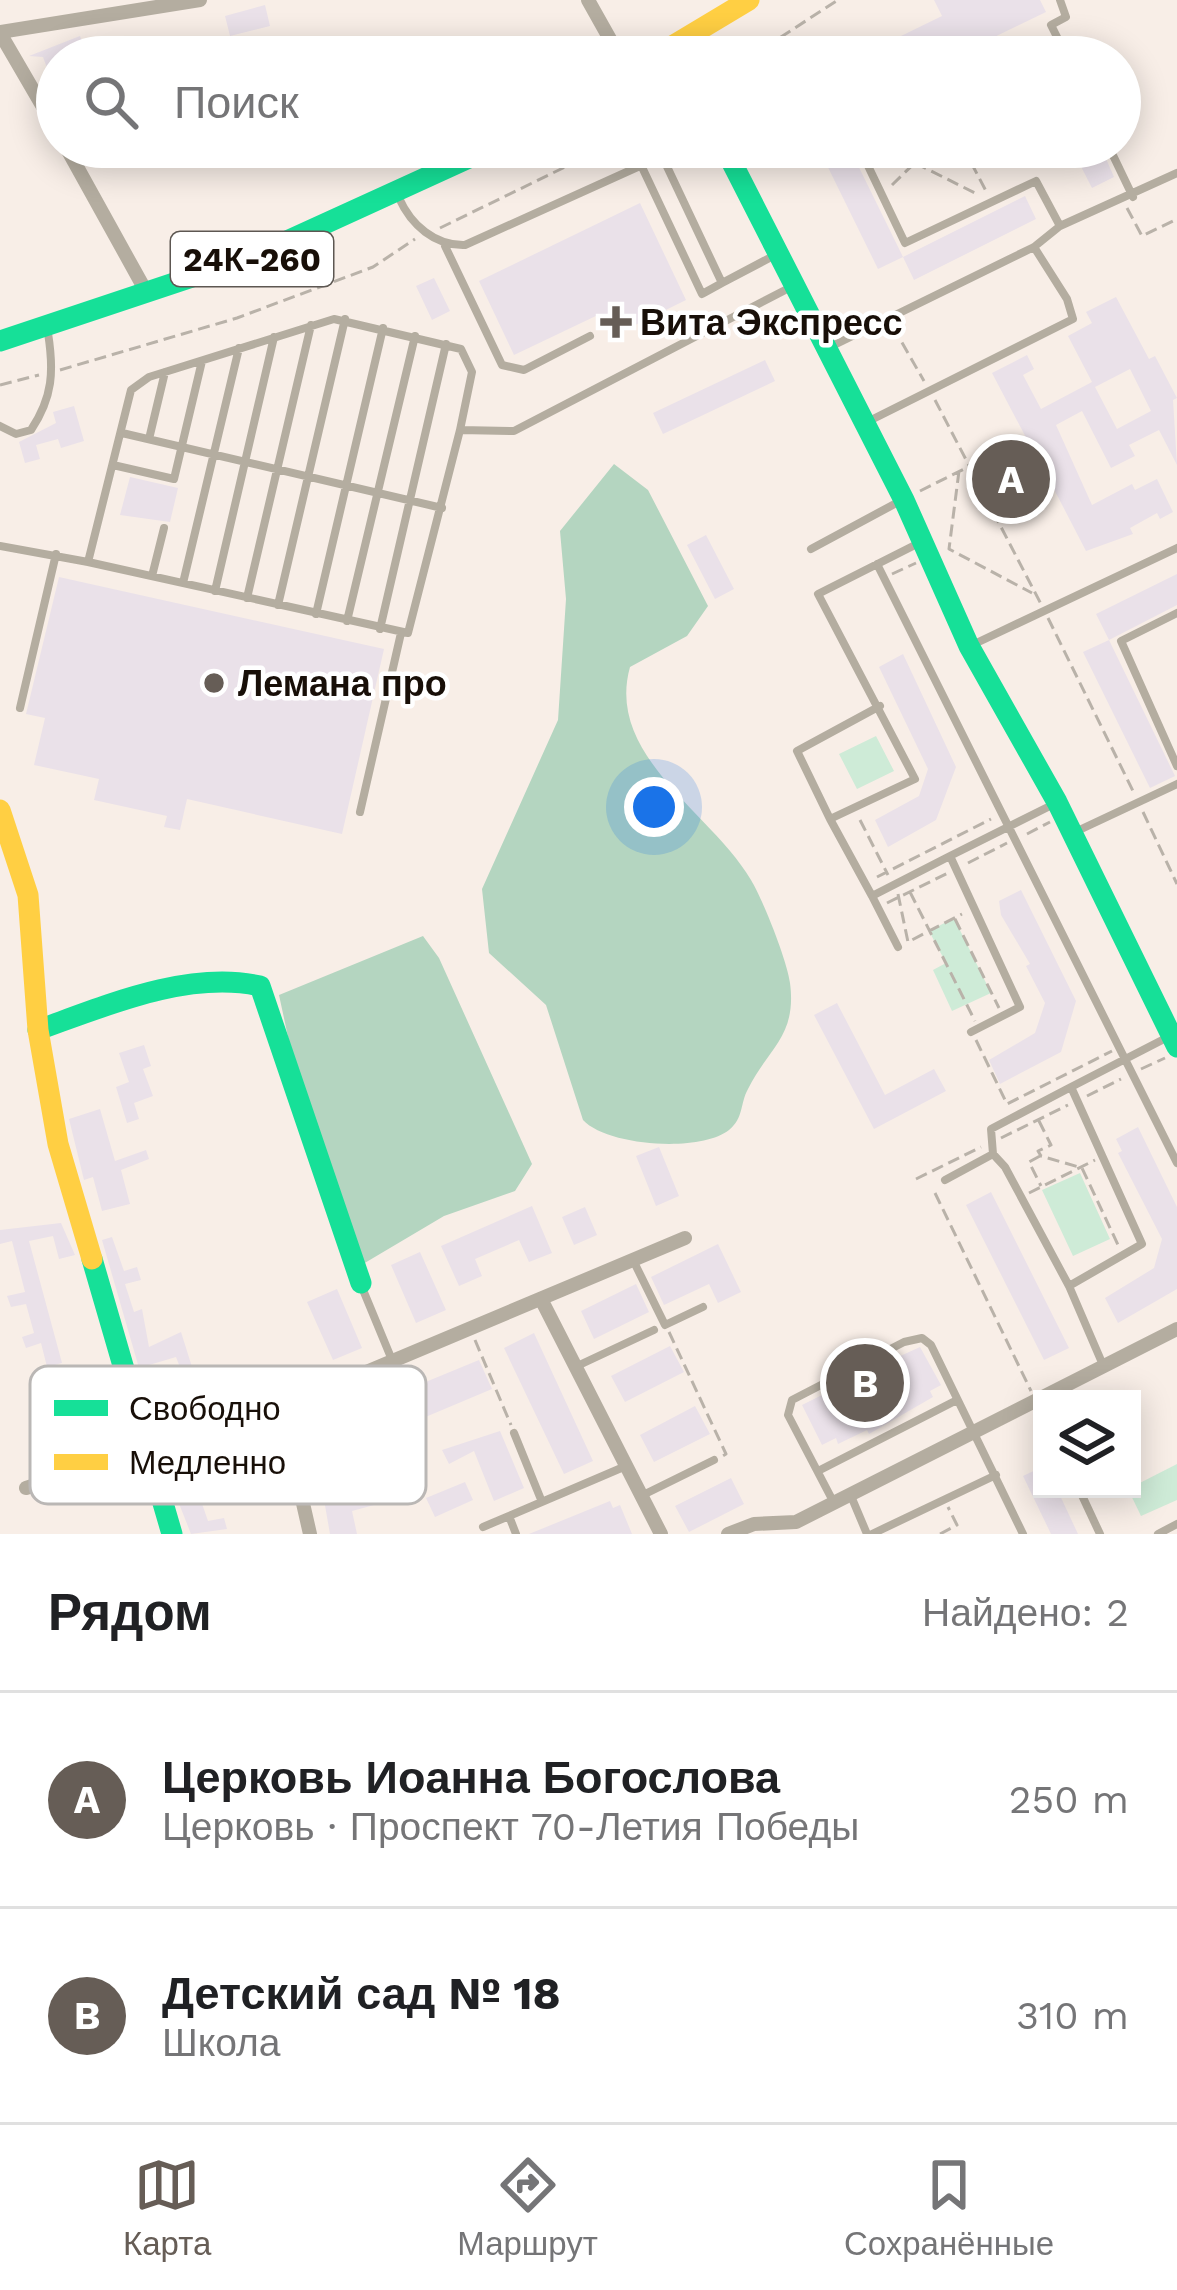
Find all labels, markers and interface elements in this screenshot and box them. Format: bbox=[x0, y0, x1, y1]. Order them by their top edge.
search box bbox=[36, 36, 1141, 168]
icon: search bbox=[78, 69, 144, 135]
text: Поиск bbox=[174, 76, 299, 129]
road number: 24К-260 bbox=[171, 232, 333, 286]
place label: Вита Экспресс bbox=[640, 302, 903, 344]
marker: Вита Экспресс bbox=[603, 309, 629, 335]
pin: A bbox=[972, 434, 1050, 524]
place label: Лемана про bbox=[238, 663, 447, 705]
marker: Лемана про bbox=[201, 670, 227, 696]
your location bbox=[624, 777, 684, 837]
pin: B bbox=[826, 1338, 904, 1428]
legend bbox=[30, 1366, 426, 1504]
text: Свободно bbox=[129, 1389, 281, 1428]
map controls bbox=[1033, 1390, 1141, 1498]
button: layers bbox=[1033, 1390, 1141, 1498]
text: Медленно bbox=[129, 1443, 286, 1482]
text: Рядом bbox=[48, 1583, 212, 1642]
text: Найдено: 2 bbox=[922, 1590, 1129, 1635]
text: Церковь Иоанна Богослова bbox=[162, 1751, 780, 1804]
text: A bbox=[74, 1777, 100, 1822]
text: 250 m bbox=[1009, 1777, 1129, 1822]
text: Церковь · Проспект 70-Летия Победы bbox=[162, 1804, 859, 1849]
text: Детский сад № 18 bbox=[162, 1967, 561, 2020]
text: B bbox=[74, 1993, 100, 2038]
text: 310 m bbox=[1016, 1993, 1129, 2038]
text: Школа bbox=[162, 2020, 281, 2065]
tab: Карта bbox=[123, 2152, 211, 2263]
tab: Маршрут bbox=[457, 2152, 598, 2263]
tab: Сохранённые bbox=[844, 2152, 1054, 2263]

